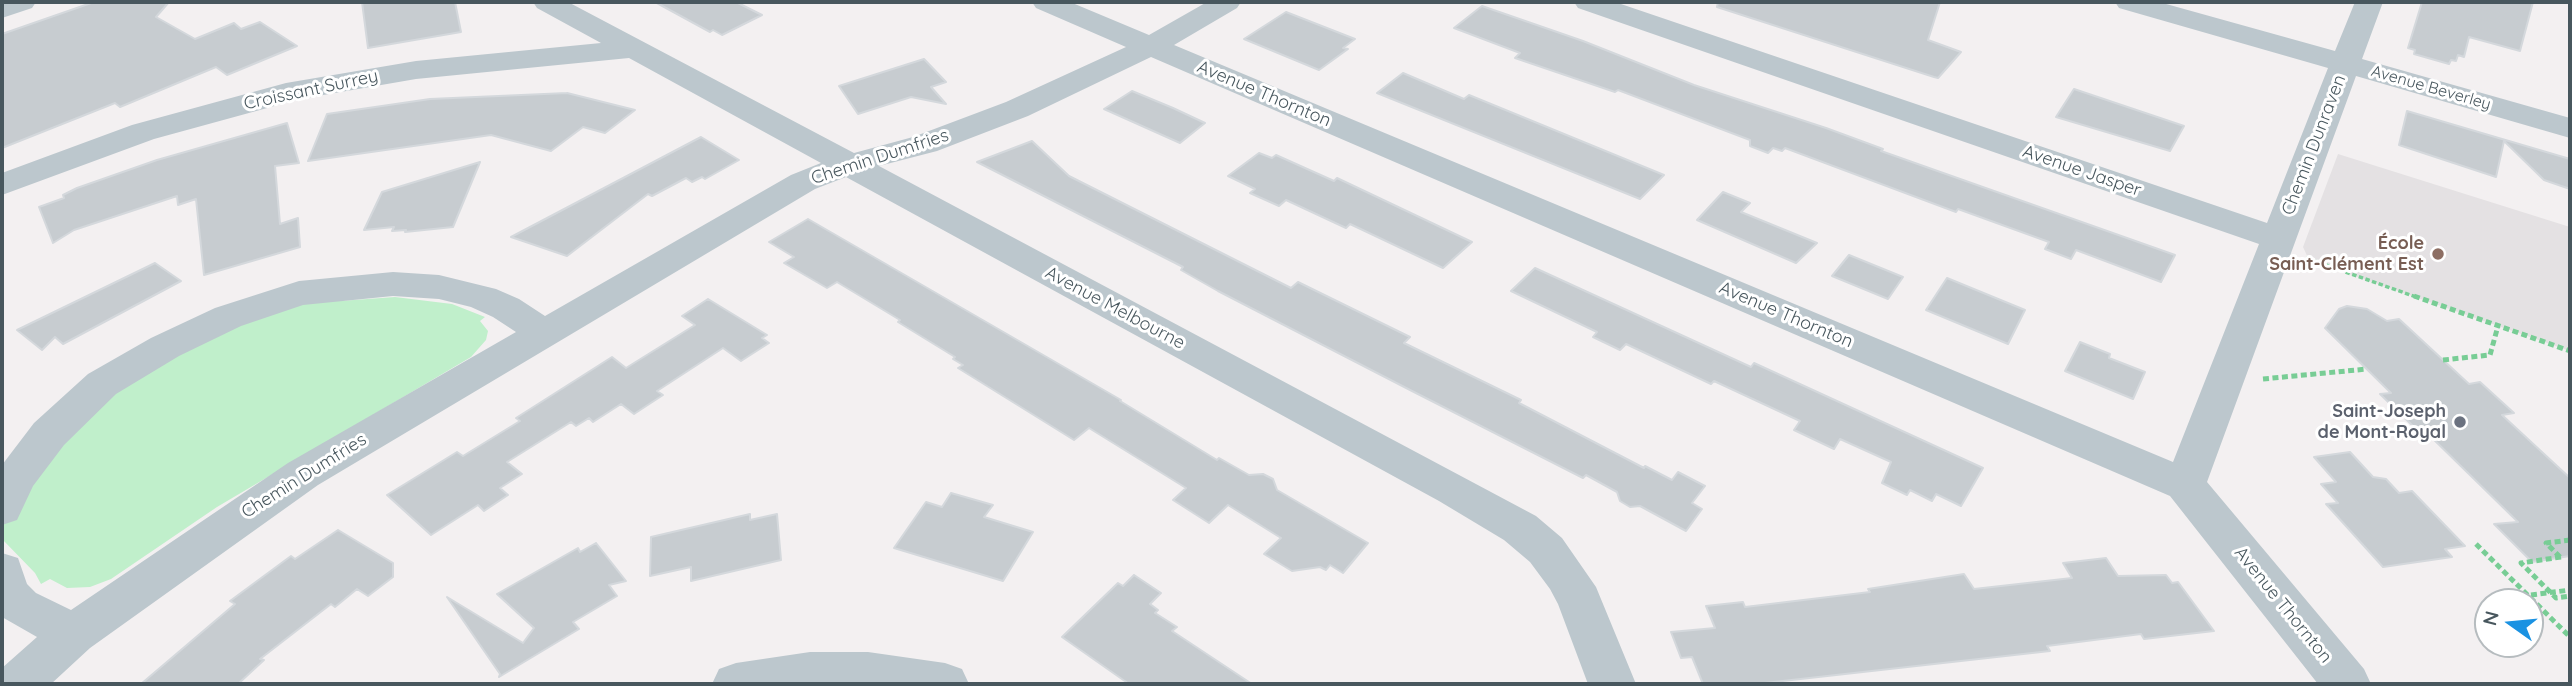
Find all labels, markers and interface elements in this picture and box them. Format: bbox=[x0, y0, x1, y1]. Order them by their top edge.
street label: Avenue Thornton bbox=[1194, 56, 1334, 132]
street label: Avenue Beverley bbox=[2369, 62, 2493, 114]
street label: Croissant Surrey bbox=[242, 65, 380, 115]
street label: Chemin Dunraven bbox=[2277, 72, 2351, 218]
street label: Chemin Dumfries bbox=[809, 125, 951, 189]
street label: Avenue Jasper bbox=[2020, 141, 2144, 201]
place label: École Saint-Clément Est bbox=[2269, 233, 2424, 276]
marker: École Saint-Clément Est bbox=[2430, 246, 2446, 262]
street label: Avenue Melbourne bbox=[1041, 262, 1189, 354]
street label: Avenue Thornton bbox=[1716, 277, 1856, 353]
place label: Saint-Joseph de Mont-Royal bbox=[2318, 401, 2446, 444]
marker: Saint-Joseph de Mont-Royal bbox=[2452, 414, 2468, 430]
street label: Chemin Dumfries bbox=[238, 429, 370, 523]
street label: Avenue Thornton bbox=[2230, 543, 2336, 667]
north arrow bbox=[2474, 588, 2544, 658]
text: N bbox=[2477, 608, 2504, 628]

